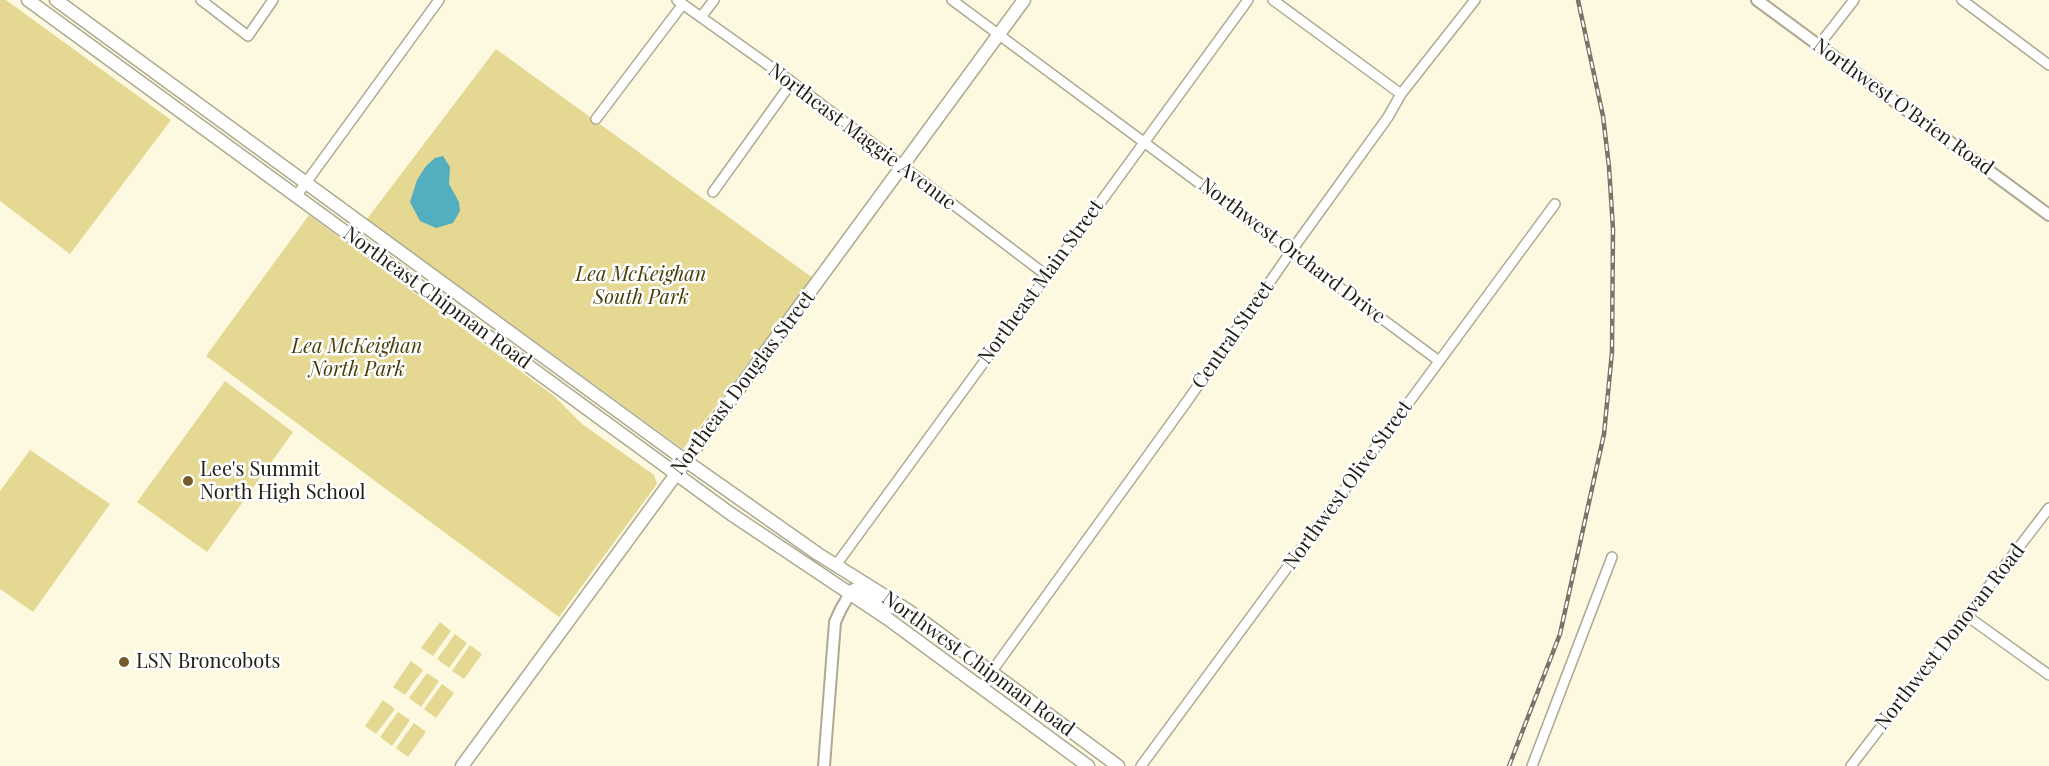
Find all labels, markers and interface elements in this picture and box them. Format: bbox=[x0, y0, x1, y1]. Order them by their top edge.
street label: Northwest O'Brien Road bbox=[1808, 34, 1998, 180]
street label: Northeast Maggie Avenue bbox=[763, 59, 961, 215]
street label: Northwest Orchard Drive bbox=[1194, 173, 1390, 329]
street label: Northeast Main Street bbox=[973, 195, 1109, 369]
street label: Northeast Chipman Road bbox=[338, 222, 536, 374]
park label: Lea McKeighan South Park bbox=[576, 263, 706, 310]
street label: Central Street bbox=[1187, 276, 1279, 394]
street label: Northeast Douglas Street bbox=[666, 286, 820, 480]
park label: Lea McKeighan North Park bbox=[292, 335, 422, 382]
street label: Northwest Olive Street bbox=[1279, 396, 1417, 574]
place label: Lee's Summit North High School bbox=[200, 458, 365, 505]
marker: Lee's Summit North High School bbox=[181, 474, 195, 488]
street label: Northwest Donovan Road bbox=[1870, 539, 2030, 735]
street label: Northwest Chipman Road bbox=[877, 586, 1079, 742]
place label: LSN Broncobots bbox=[136, 650, 280, 674]
marker: LSN Broncobots bbox=[117, 655, 131, 669]

